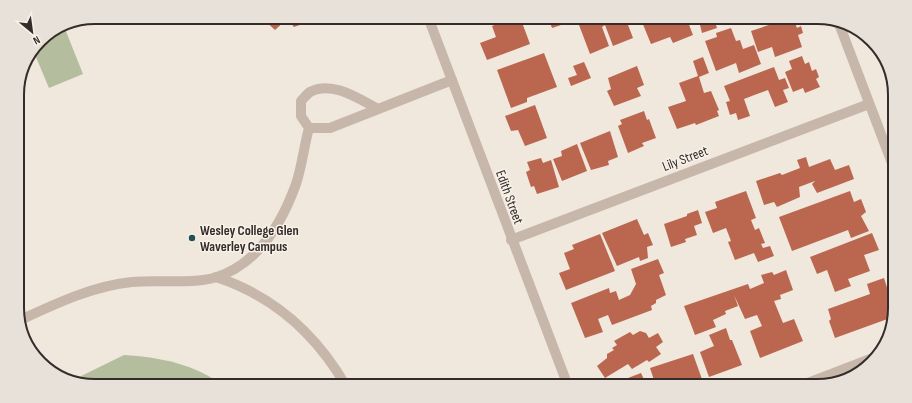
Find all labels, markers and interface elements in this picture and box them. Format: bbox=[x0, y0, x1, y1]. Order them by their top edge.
north arrow bbox=[12, 12, 52, 52]
text: N bbox=[31, 33, 42, 47]
street label: Lily Street bbox=[660, 142, 710, 175]
street label: Edith Street bbox=[492, 168, 527, 226]
place label: Wesley College Glen Waverley Campus bbox=[200, 222, 299, 255]
marker: Wesley College Glen Waverley Campus bbox=[187, 233, 197, 243]

